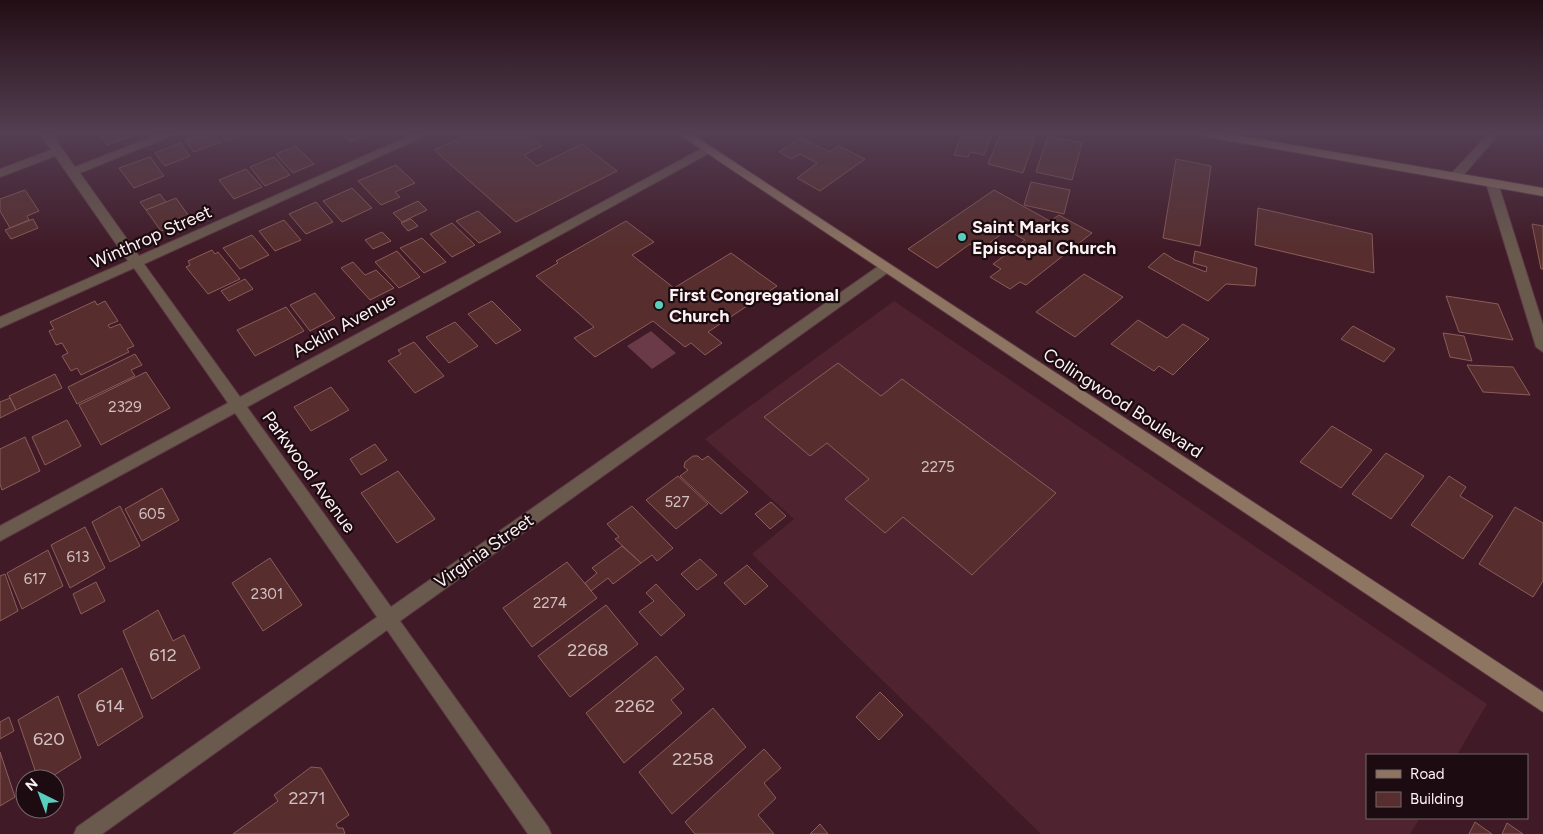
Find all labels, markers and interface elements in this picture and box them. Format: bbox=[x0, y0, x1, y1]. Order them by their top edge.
street label: Winthrop Street bbox=[87, 200, 215, 274]
place label: Saint Marks Episcopal Church bbox=[972, 216, 1116, 259]
marker: Saint Marks Episcopal Church bbox=[956, 231, 968, 243]
place label: First Congregational Church bbox=[669, 284, 839, 327]
street label: Acklin Avenue bbox=[289, 288, 399, 362]
marker: First Congregational Church bbox=[653, 299, 665, 311]
street label: Collingwood Boulevard bbox=[1039, 343, 1207, 463]
house number: 2329 bbox=[108, 398, 142, 416]
street label: Parkwood Avenue bbox=[258, 407, 361, 537]
house number: 2275 bbox=[921, 458, 955, 476]
house number: 527 bbox=[664, 493, 690, 511]
house number: 605 bbox=[139, 505, 165, 523]
street label: Virginia Street bbox=[430, 509, 538, 593]
house number: 613 bbox=[67, 548, 89, 566]
house number: 617 bbox=[24, 570, 46, 588]
house number: 2301 bbox=[251, 585, 283, 603]
house number: 2274 bbox=[533, 594, 567, 612]
house number: 2268 bbox=[567, 639, 609, 661]
house number: 612 bbox=[149, 644, 177, 666]
house number: 614 bbox=[96, 695, 124, 717]
house number: 2262 bbox=[615, 695, 655, 717]
house number: 620 bbox=[33, 728, 65, 750]
house number: 2258 bbox=[672, 748, 714, 770]
legend bbox=[1366, 754, 1528, 819]
text: Road bbox=[1410, 765, 1445, 783]
north arrow bbox=[15, 769, 65, 819]
text: N bbox=[22, 775, 41, 795]
house number: 2271 bbox=[288, 787, 326, 809]
text: Building bbox=[1410, 790, 1464, 808]

